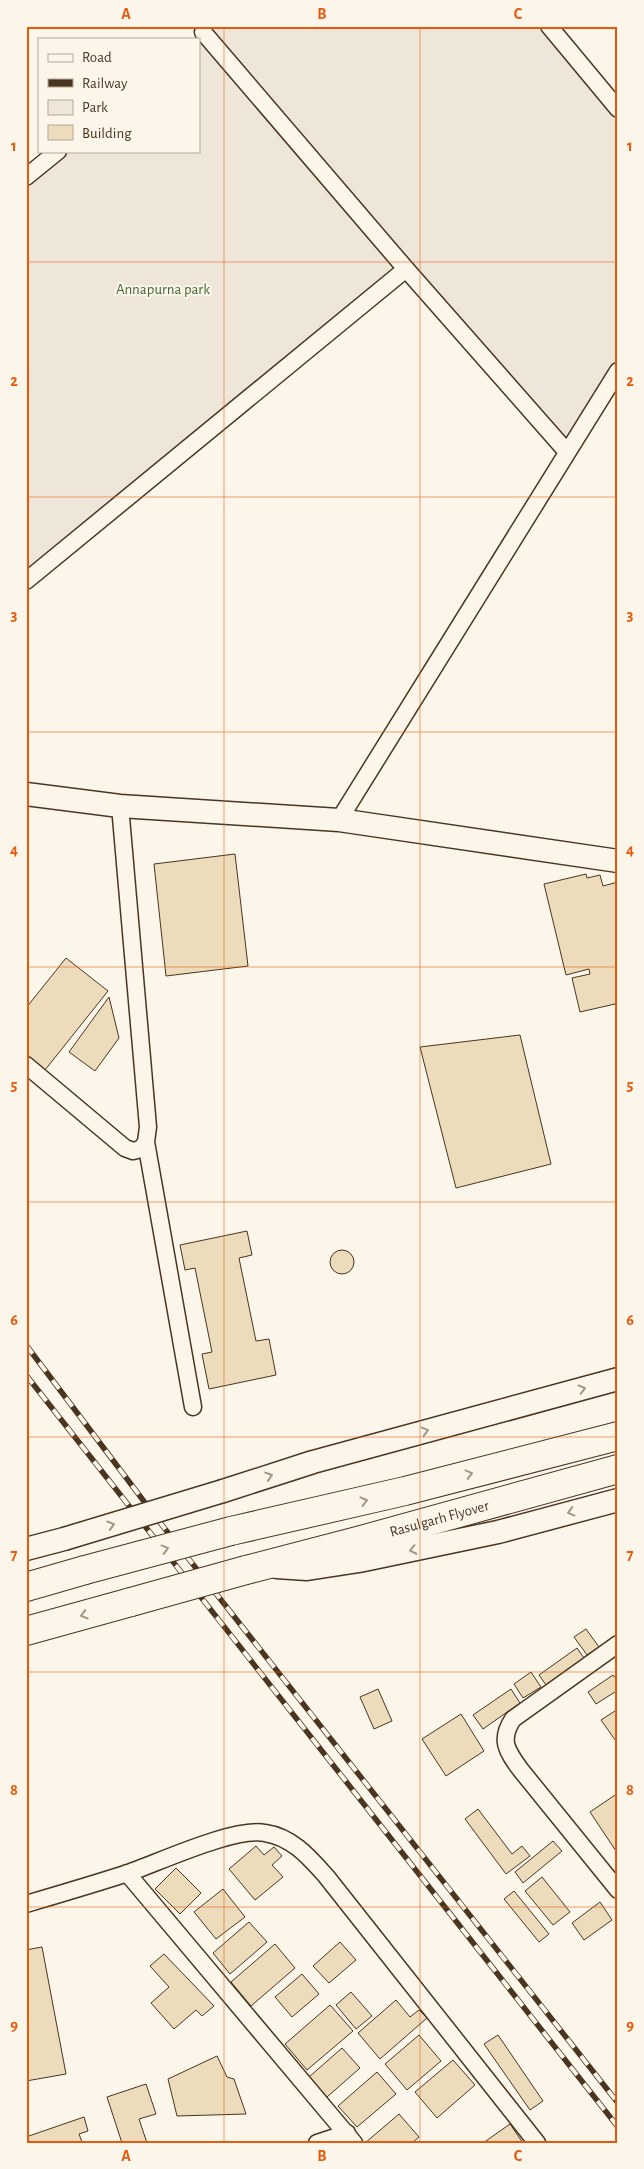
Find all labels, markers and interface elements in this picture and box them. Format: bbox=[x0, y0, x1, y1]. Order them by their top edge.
text: A bbox=[121, 6, 131, 22]
text: B bbox=[317, 6, 327, 22]
text: C bbox=[514, 6, 523, 22]
legend bbox=[38, 38, 200, 152]
text: Road bbox=[82, 50, 112, 65]
text: Railway bbox=[82, 76, 128, 91]
text: Park bbox=[82, 100, 108, 115]
text: Building bbox=[82, 126, 132, 141]
text: 1 bbox=[11, 138, 17, 154]
text: 1 bbox=[627, 138, 633, 154]
park label: Annapurna park bbox=[116, 282, 210, 297]
text: 2 bbox=[10, 373, 18, 389]
text: 2 bbox=[626, 373, 634, 389]
text: 3 bbox=[11, 607, 18, 623]
text: 3 bbox=[627, 607, 634, 623]
text: 4 bbox=[10, 842, 18, 858]
text: 4 bbox=[626, 842, 634, 858]
text: 5 bbox=[11, 1077, 18, 1093]
text: 5 bbox=[627, 1077, 634, 1093]
text: 6 bbox=[10, 1312, 18, 1328]
text: 6 bbox=[626, 1312, 634, 1328]
one-way arrow bbox=[578, 1384, 587, 1395]
one-way arrow bbox=[421, 1427, 429, 1437]
one-way arrow bbox=[465, 1469, 474, 1480]
one-way arrow bbox=[265, 1471, 273, 1481]
one-way arrow bbox=[359, 1496, 368, 1507]
street label: Rasulgarh Flyover bbox=[388, 1498, 491, 1540]
one-way arrow bbox=[567, 1507, 575, 1517]
one-way arrow bbox=[106, 1520, 114, 1530]
one-way arrow bbox=[161, 1544, 170, 1555]
one-way arrow bbox=[408, 1544, 417, 1555]
text: 7 bbox=[11, 1547, 18, 1563]
text: 7 bbox=[627, 1547, 634, 1563]
one-way arrow bbox=[80, 1609, 88, 1619]
text: 8 bbox=[10, 1782, 18, 1798]
text: 8 bbox=[626, 1782, 634, 1798]
text: 9 bbox=[10, 2017, 18, 2033]
text: 9 bbox=[626, 2017, 634, 2033]
text: A bbox=[121, 2148, 131, 2164]
text: B bbox=[317, 2148, 327, 2164]
text: C bbox=[514, 2148, 523, 2164]

